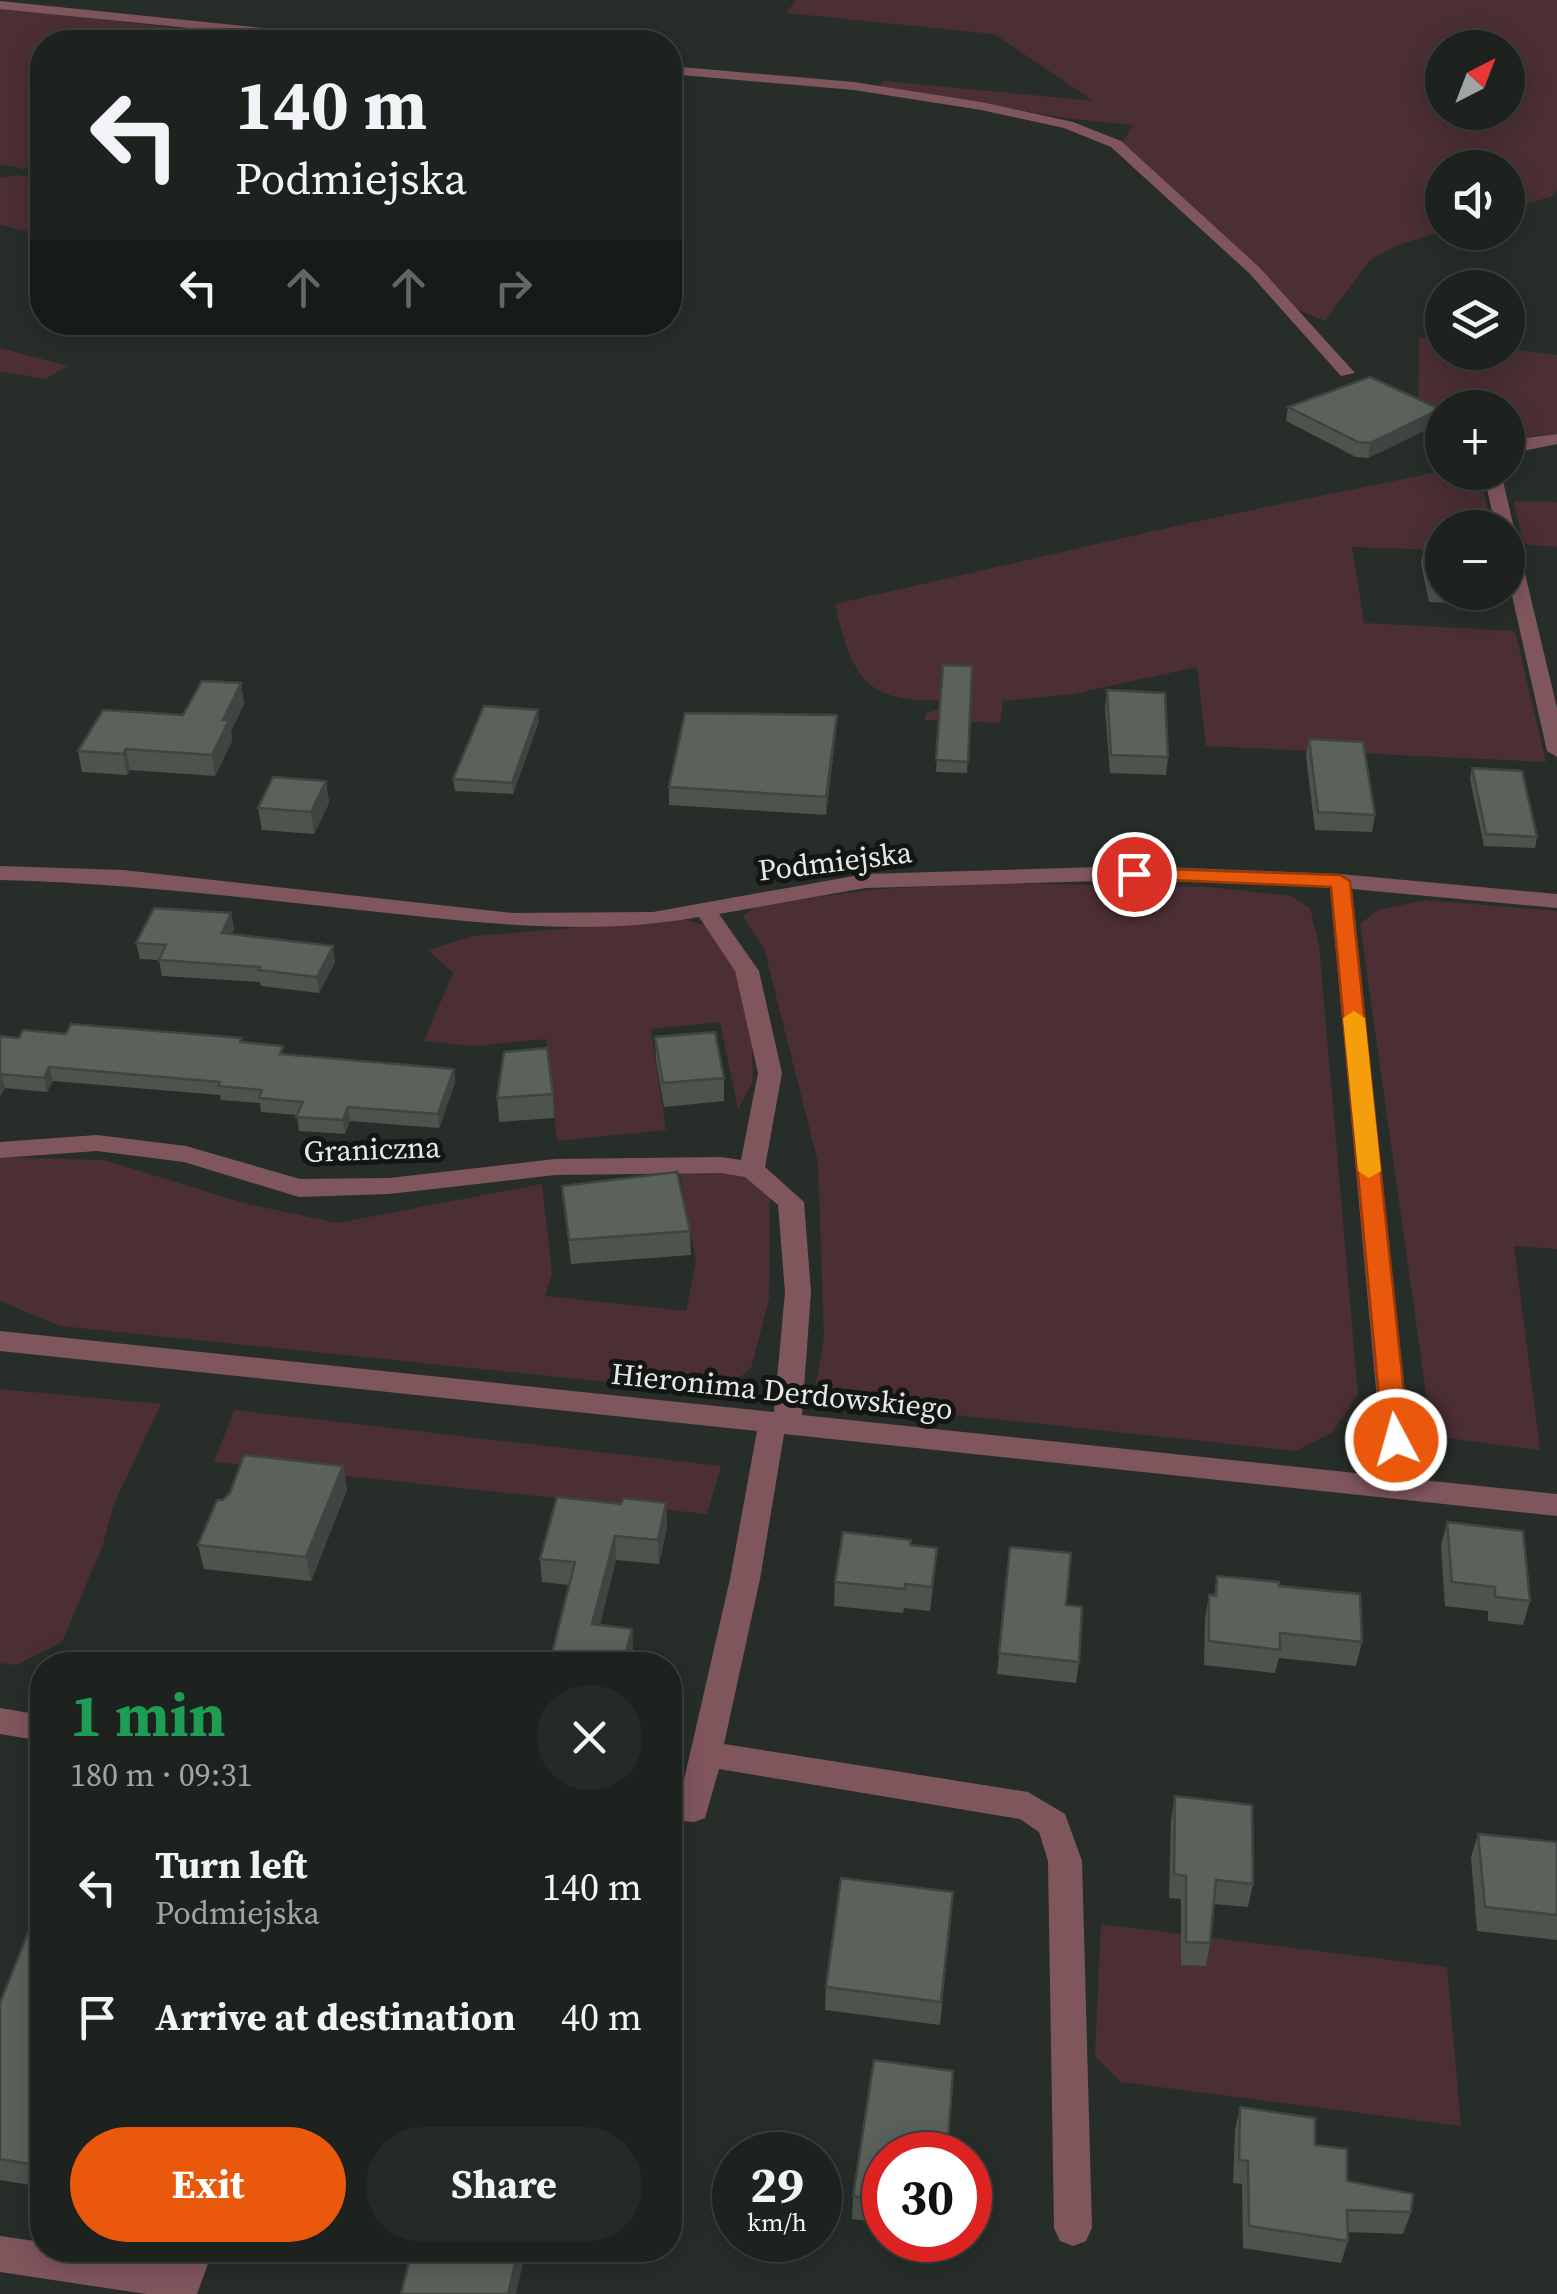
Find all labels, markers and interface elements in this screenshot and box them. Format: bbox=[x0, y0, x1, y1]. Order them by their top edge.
north arrow bbox=[1425, 30, 1525, 130]
map controls bbox=[1425, 30, 1525, 610]
text: 140 m bbox=[235, 56, 427, 152]
icon: left bbox=[70, 70, 200, 200]
text: Podmiejska bbox=[235, 147, 467, 209]
button: sound bbox=[1425, 150, 1525, 250]
icon: left bbox=[171, 260, 226, 315]
icon: ahead bbox=[276, 260, 331, 315]
icon: ahead bbox=[381, 260, 436, 315]
icon: right bbox=[486, 260, 541, 315]
button: layers bbox=[1425, 270, 1525, 370]
button: + bbox=[1425, 390, 1525, 490]
button: − bbox=[1425, 510, 1525, 610]
street label: Podmiejska bbox=[756, 831, 915, 891]
pin bbox=[1092, 832, 1177, 917]
icon: arrive bbox=[1107, 847, 1162, 902]
street label: Graniczna bbox=[303, 1126, 442, 1172]
street label: Hieronima Derdowskiego bbox=[609, 1353, 955, 1429]
position arrow bbox=[1344, 1388, 1448, 1492]
text: 1 min bbox=[70, 1674, 226, 1756]
button: close bbox=[537, 1685, 642, 1790]
text: 180 m · 09:31 bbox=[70, 1753, 252, 1797]
text: Turn left bbox=[155, 1839, 307, 1891]
icon: left bbox=[70, 1860, 125, 1915]
text: 140 m bbox=[542, 1861, 642, 1913]
text: Podmiejska bbox=[155, 1891, 320, 1935]
icon: arrive bbox=[70, 1990, 125, 2045]
text: Arrive at destination bbox=[155, 1991, 516, 2043]
text: 40 m bbox=[561, 1991, 642, 2043]
button: Exit bbox=[70, 2127, 346, 2242]
button: Share bbox=[366, 2127, 642, 2242]
speed limit sign: 30 bbox=[862, 2132, 992, 2262]
text: 29 bbox=[750, 2150, 804, 2219]
text: km/h bbox=[747, 2205, 807, 2239]

